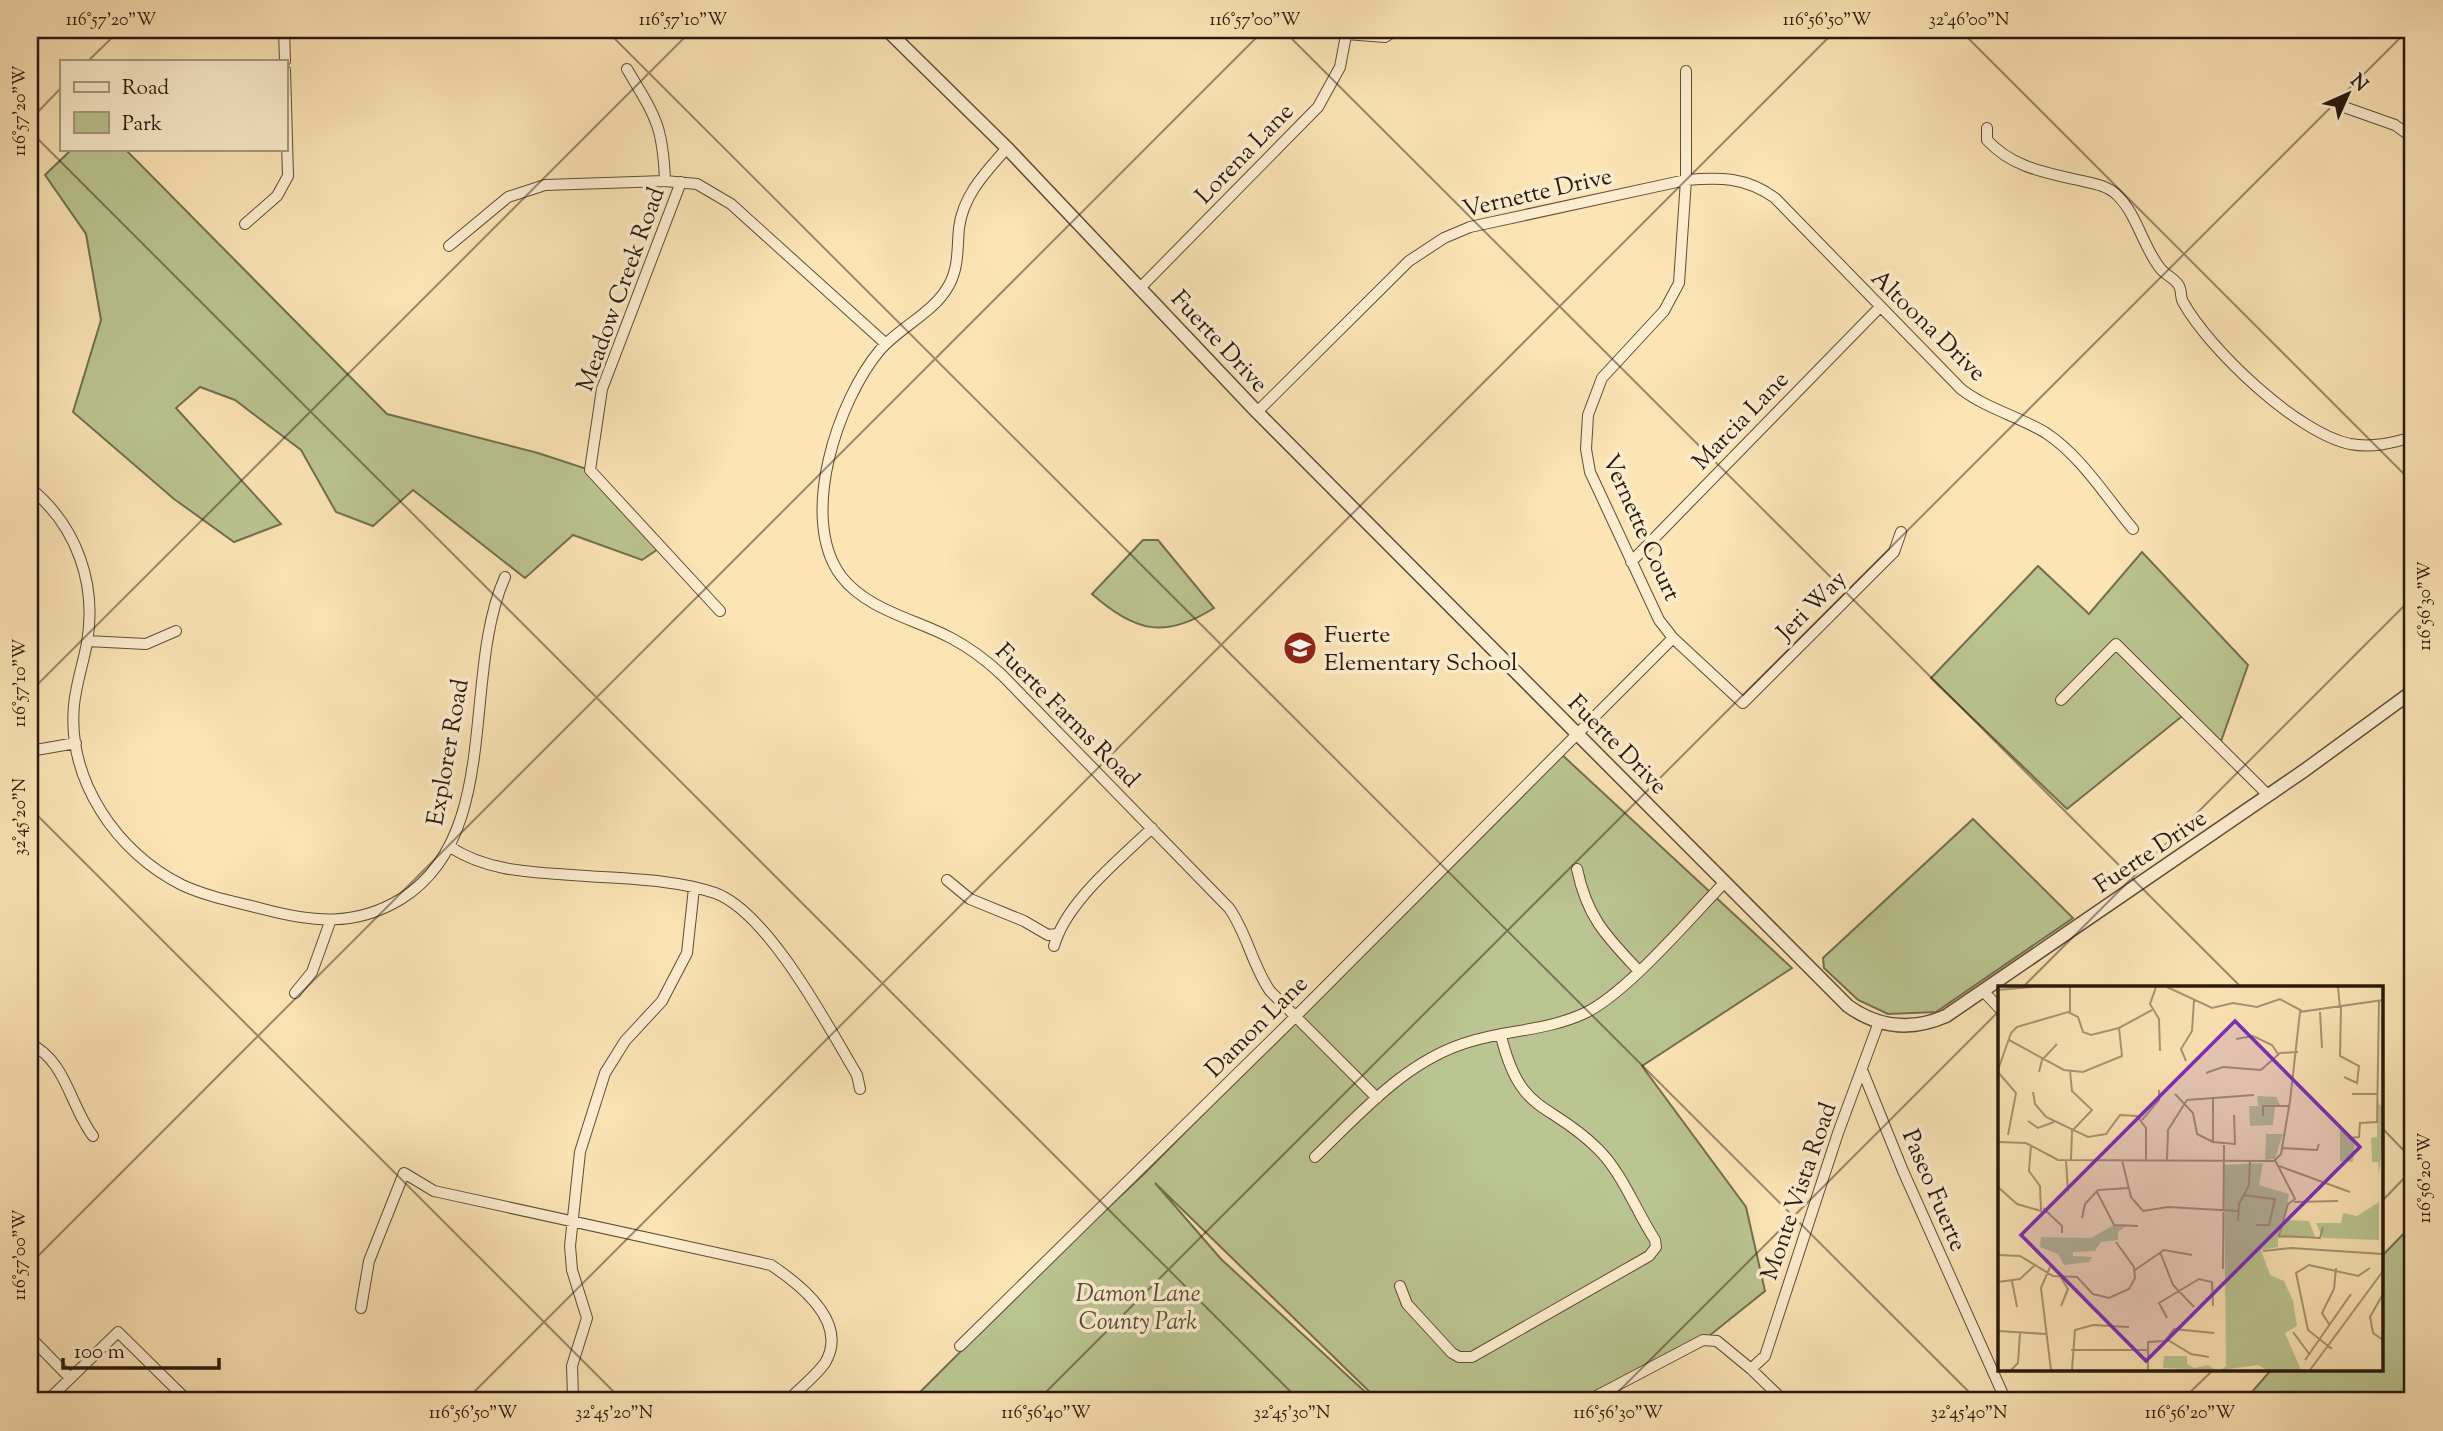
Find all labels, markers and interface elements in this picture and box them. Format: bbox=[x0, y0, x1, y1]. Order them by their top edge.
text: 116°57'20"W bbox=[66, 8, 156, 34]
text: 116°57'10"W bbox=[639, 8, 727, 34]
text: 116°57'00"W bbox=[1210, 8, 1300, 34]
text: 116°56'50"W bbox=[1783, 8, 1871, 34]
text: 32°46'00"N bbox=[1929, 8, 2009, 34]
legend bbox=[60, 60, 287, 150]
north arrow bbox=[2314, 60, 2384, 130]
text: 116°57'20"W bbox=[8, 66, 34, 156]
text: N bbox=[2343, 69, 2373, 99]
text: Road bbox=[122, 74, 169, 104]
street label: Lorena Lane bbox=[1188, 96, 1302, 213]
text: Park bbox=[122, 110, 163, 140]
street label: Vernette Drive bbox=[1459, 160, 1616, 228]
street label: Meadow Creek Road bbox=[569, 183, 675, 396]
street label: Altoona Drive bbox=[1862, 263, 1993, 390]
street label: Fuerte Drive bbox=[1162, 284, 1275, 401]
street label: Marcia Lane bbox=[1685, 364, 1798, 479]
street label: Vernette Court bbox=[1593, 449, 1688, 607]
text: 116°56'30"W bbox=[2413, 561, 2439, 651]
street label: Jeri Way bbox=[1768, 564, 1855, 651]
place label: Fuerte Elementary School bbox=[1324, 619, 1518, 681]
school or university icon: Fuerte Elementary School bbox=[1281, 629, 1319, 667]
street label: Fuerte Farms Road bbox=[987, 636, 1147, 797]
text: 116°57'10"W bbox=[8, 639, 34, 727]
street label: Explorer Road bbox=[419, 676, 479, 828]
street label: Fuerte Drive bbox=[1559, 688, 1674, 803]
text: 32°45'20"N bbox=[8, 778, 34, 856]
street label: Fuerte Drive bbox=[2088, 802, 2214, 903]
street label: Damon Lane bbox=[1198, 968, 1316, 1086]
inset map bbox=[1998, 986, 2384, 1372]
street label: Monte Vista Road bbox=[1754, 1098, 1846, 1285]
street label: Paseo Fuerte bbox=[1892, 1125, 1974, 1257]
text: 116°56'20"W bbox=[2413, 1133, 2439, 1223]
text: 116°57'00"W bbox=[8, 1210, 34, 1300]
park label: Damon Lane County Park bbox=[1076, 1278, 1200, 1340]
scale bar bbox=[63, 1326, 219, 1370]
text: 100 m bbox=[74, 1338, 125, 1368]
text: 116°56'50"W bbox=[429, 1401, 517, 1427]
text: 32°45'20"N bbox=[575, 1401, 653, 1427]
text: 116°56'40"W bbox=[1001, 1401, 1091, 1427]
text: 32°45'30"N bbox=[1254, 1401, 1330, 1427]
text: 116°56'30"W bbox=[1573, 1401, 1663, 1427]
text: 32°45'40"N bbox=[1931, 1401, 2008, 1427]
text: 116°56'20"W bbox=[2145, 1401, 2235, 1427]

